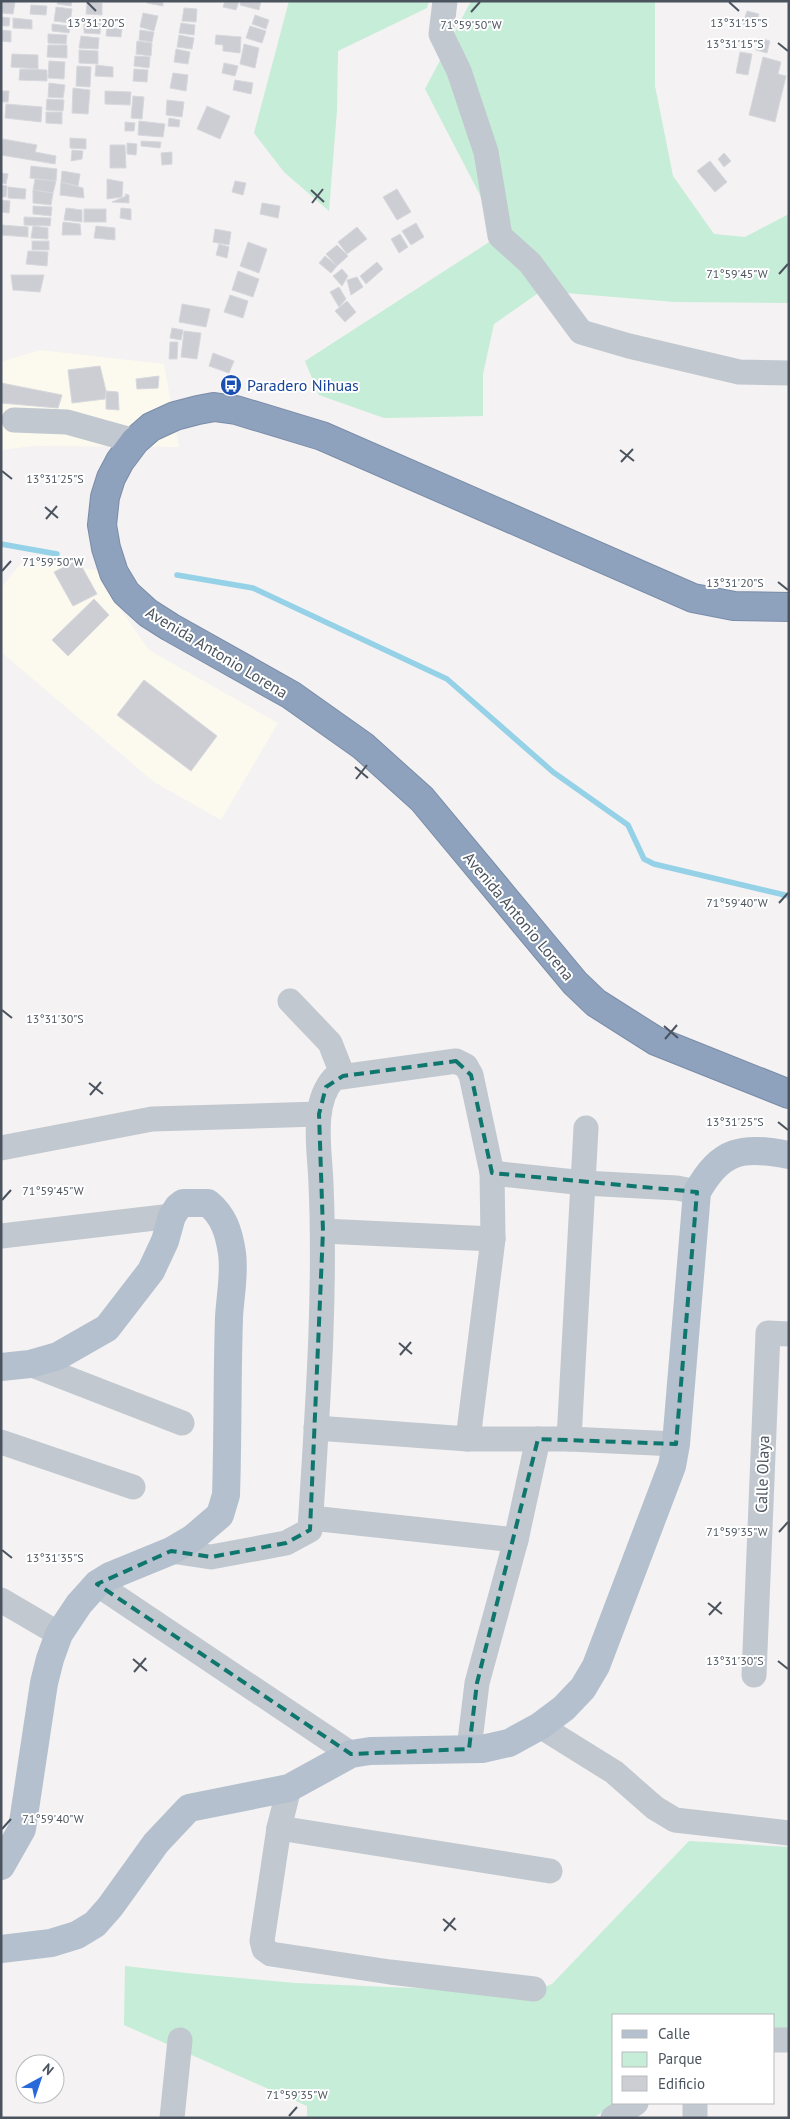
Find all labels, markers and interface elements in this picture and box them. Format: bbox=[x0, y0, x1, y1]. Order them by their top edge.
text: 13°31'20"S bbox=[67, 15, 125, 30]
text: 13°31'15"S bbox=[710, 15, 768, 30]
text: 71°59'50"W bbox=[440, 17, 502, 32]
text: 13°31'15"S bbox=[706, 36, 764, 51]
text: 71°59'45"W bbox=[706, 266, 768, 281]
bus stop icon: Paradero Nihuas bbox=[219, 373, 243, 397]
place label: Paradero Nihuas bbox=[247, 375, 359, 395]
text: 13°31'25"S bbox=[26, 471, 84, 486]
text: 71°59'50"W bbox=[22, 554, 84, 569]
text: 13°31'20"S bbox=[706, 575, 764, 590]
street label: Avenida Antonio Lorena bbox=[143, 602, 291, 702]
street label: Avenida Antonio Lorena bbox=[459, 848, 579, 984]
text: 71°59'40"W bbox=[706, 895, 768, 910]
text: 13°31'30"S bbox=[26, 1011, 84, 1026]
text: 13°31'25"S bbox=[706, 1114, 764, 1129]
text: 71°59'45"W bbox=[22, 1183, 84, 1198]
street label: Calle Olaya bbox=[751, 1435, 773, 1513]
text: 71°59'35"W bbox=[706, 1524, 768, 1539]
text: 13°31'35"S bbox=[26, 1550, 84, 1565]
text: 13°31'30"S bbox=[706, 1653, 764, 1668]
text: 71°59'40"W bbox=[22, 1811, 84, 1826]
legend bbox=[612, 2014, 775, 2104]
text: Calle bbox=[658, 2024, 690, 2043]
text: Parque bbox=[658, 2049, 702, 2068]
north arrow bbox=[15, 2054, 65, 2104]
text: N bbox=[39, 2059, 58, 2079]
text: Edificio bbox=[658, 2074, 705, 2093]
text: 71°59'35"W bbox=[266, 2087, 328, 2102]

